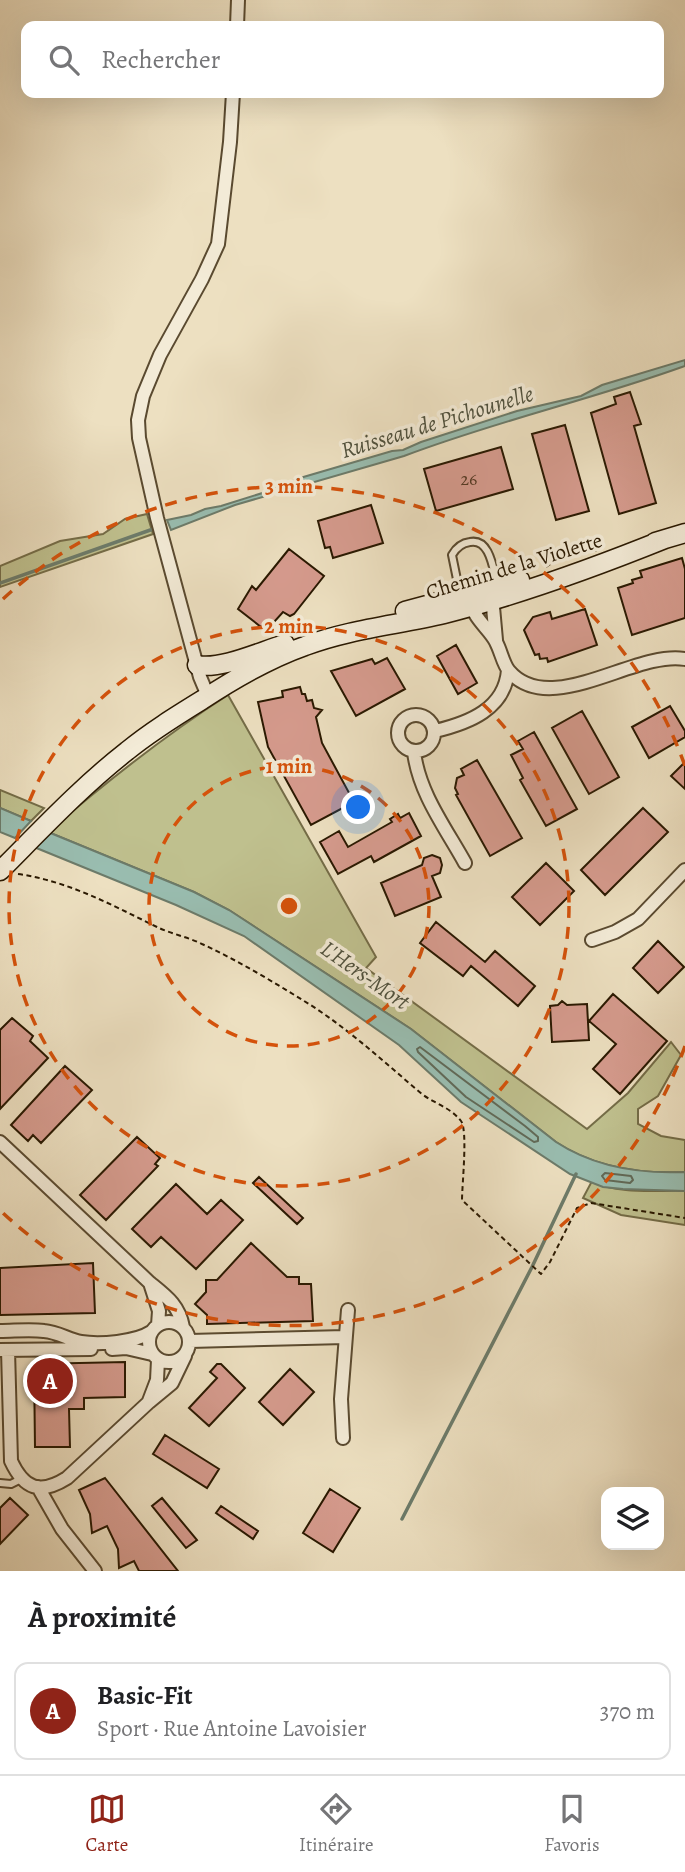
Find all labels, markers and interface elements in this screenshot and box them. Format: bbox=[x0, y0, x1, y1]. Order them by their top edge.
search box bbox=[21, 21, 664, 98]
icon: search bbox=[45, 41, 83, 79]
text: Rechercher bbox=[101, 42, 221, 77]
water label: Ruisseau de Pichounelle bbox=[337, 378, 537, 466]
house number: 26 bbox=[461, 467, 477, 491]
text: 3 min bbox=[265, 472, 313, 500]
street label: Chemin de la Violette bbox=[422, 526, 606, 606]
text: 2 min bbox=[264, 612, 314, 640]
text: 1 min bbox=[266, 752, 313, 780]
your location bbox=[341, 790, 375, 824]
centre of rings bbox=[277, 894, 301, 918]
water label: L'Hers-Mort bbox=[314, 933, 417, 1018]
pin: A bbox=[27, 1355, 73, 1407]
map controls bbox=[601, 1487, 664, 1550]
button: layers bbox=[601, 1487, 664, 1550]
text: À proximité bbox=[28, 1597, 176, 1637]
text: Basic-Fit bbox=[97, 1678, 193, 1713]
text: A bbox=[46, 1696, 60, 1727]
text: 370 m bbox=[600, 1696, 655, 1727]
text: Sport · Rue Antoine Lavoisier bbox=[97, 1713, 367, 1744]
tab: Carte bbox=[85, 1790, 128, 1858]
tab: Itinéraire bbox=[299, 1790, 373, 1858]
tab: Favoris bbox=[544, 1790, 600, 1858]

